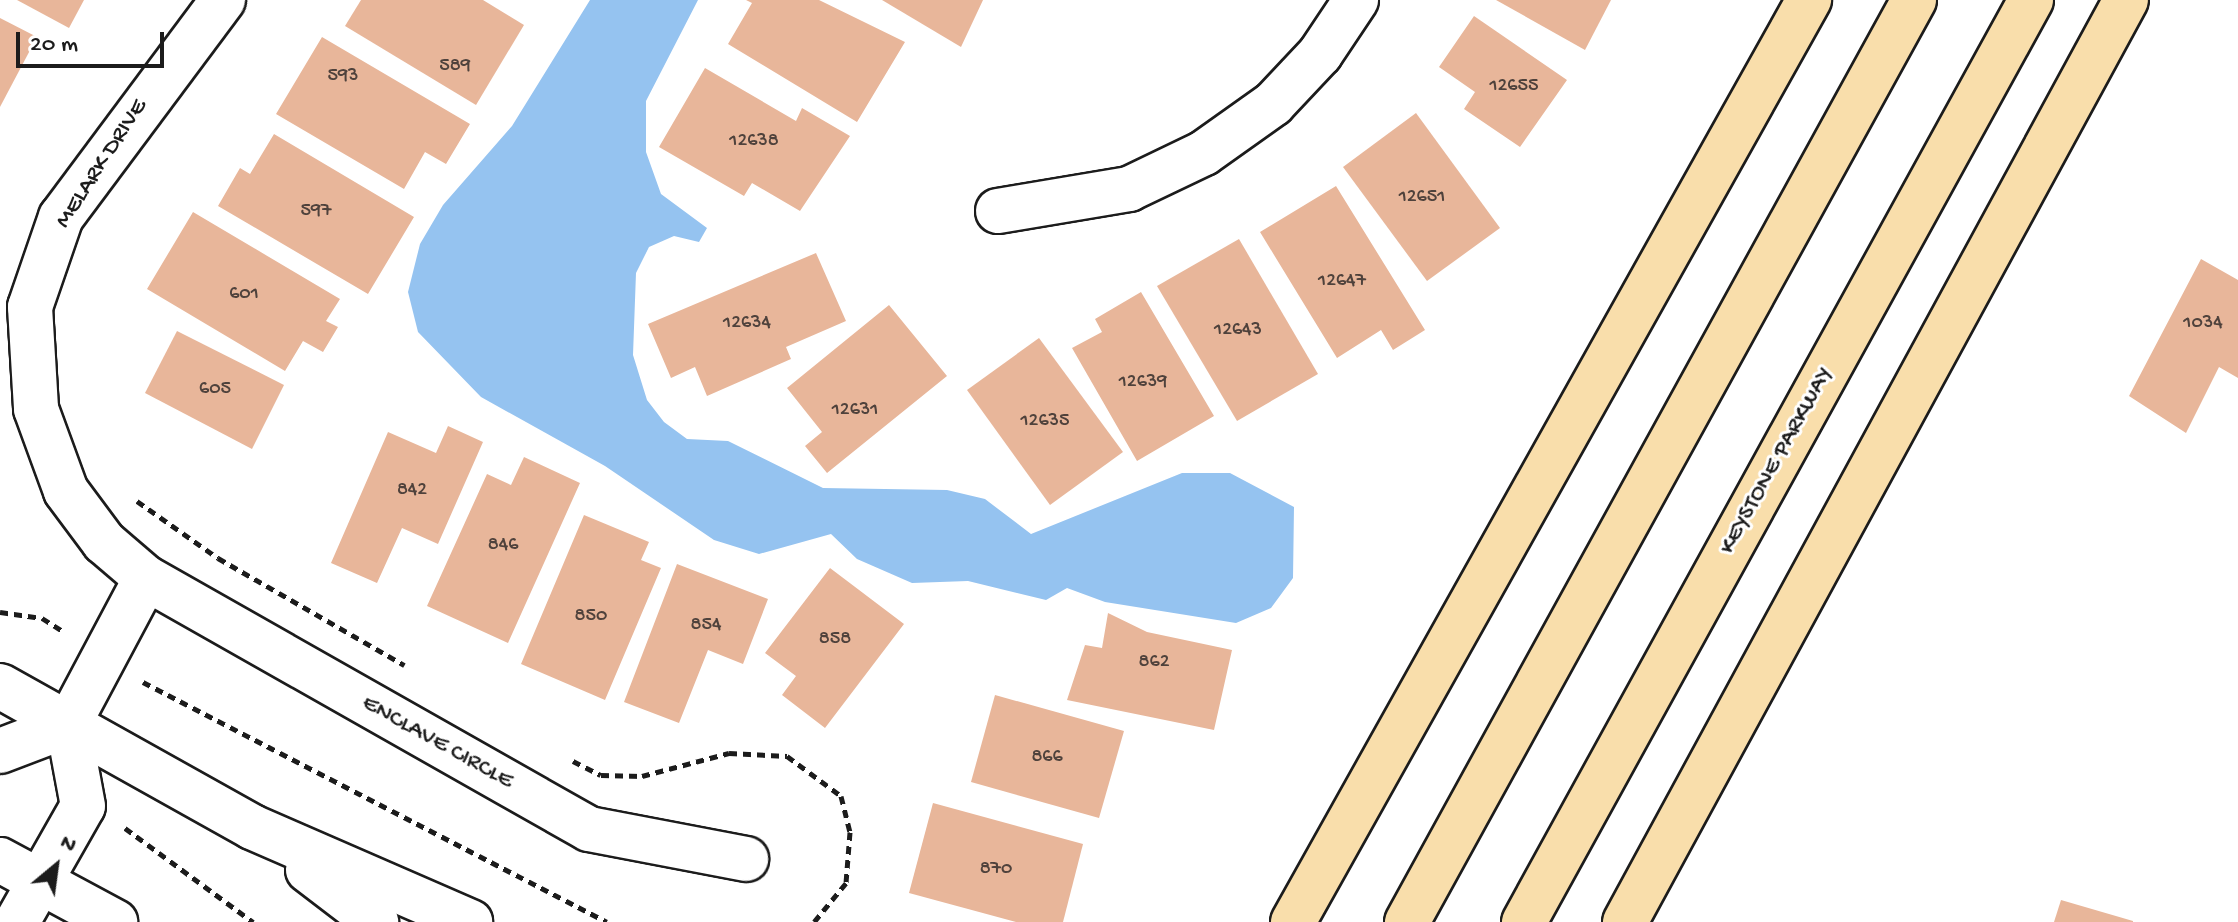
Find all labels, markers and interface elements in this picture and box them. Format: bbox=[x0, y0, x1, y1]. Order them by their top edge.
scale bar bbox=[20, 16, 168, 66]
text: 20 m bbox=[30, 31, 78, 60]
house number: 589 bbox=[439, 54, 471, 78]
house number: 593 bbox=[328, 64, 358, 88]
house number: 12655 bbox=[1489, 74, 1539, 98]
street label: MELARK DRIVE bbox=[50, 94, 154, 234]
house number: 12638 bbox=[729, 129, 779, 153]
house number: 12651 bbox=[1399, 185, 1445, 209]
house number: 597 bbox=[301, 199, 331, 223]
house number: 12647 bbox=[1318, 269, 1366, 293]
house number: 601 bbox=[229, 282, 259, 306]
house number: 12634 bbox=[723, 311, 771, 335]
house number: 1034 bbox=[2183, 311, 2223, 335]
house number: 12643 bbox=[1214, 318, 1262, 342]
street label: KEYSTONE PARKWAY bbox=[1714, 362, 1840, 560]
house number: 12639 bbox=[1119, 370, 1167, 394]
house number: 605 bbox=[199, 377, 231, 401]
house number: 12631 bbox=[832, 398, 878, 422]
house number: 12635 bbox=[1021, 409, 1069, 433]
house number: 842 bbox=[397, 478, 427, 502]
house number: 846 bbox=[488, 533, 518, 557]
house number: 850 bbox=[575, 604, 607, 628]
house number: 854 bbox=[691, 613, 721, 637]
house number: 858 bbox=[819, 627, 851, 651]
house number: 862 bbox=[1139, 650, 1169, 674]
street label: ENCLAVE CIRCLE bbox=[356, 690, 518, 796]
house number: 866 bbox=[1031, 745, 1063, 769]
north arrow bbox=[16, 826, 96, 906]
text: N bbox=[55, 830, 80, 860]
house number: 870 bbox=[980, 857, 1012, 881]

